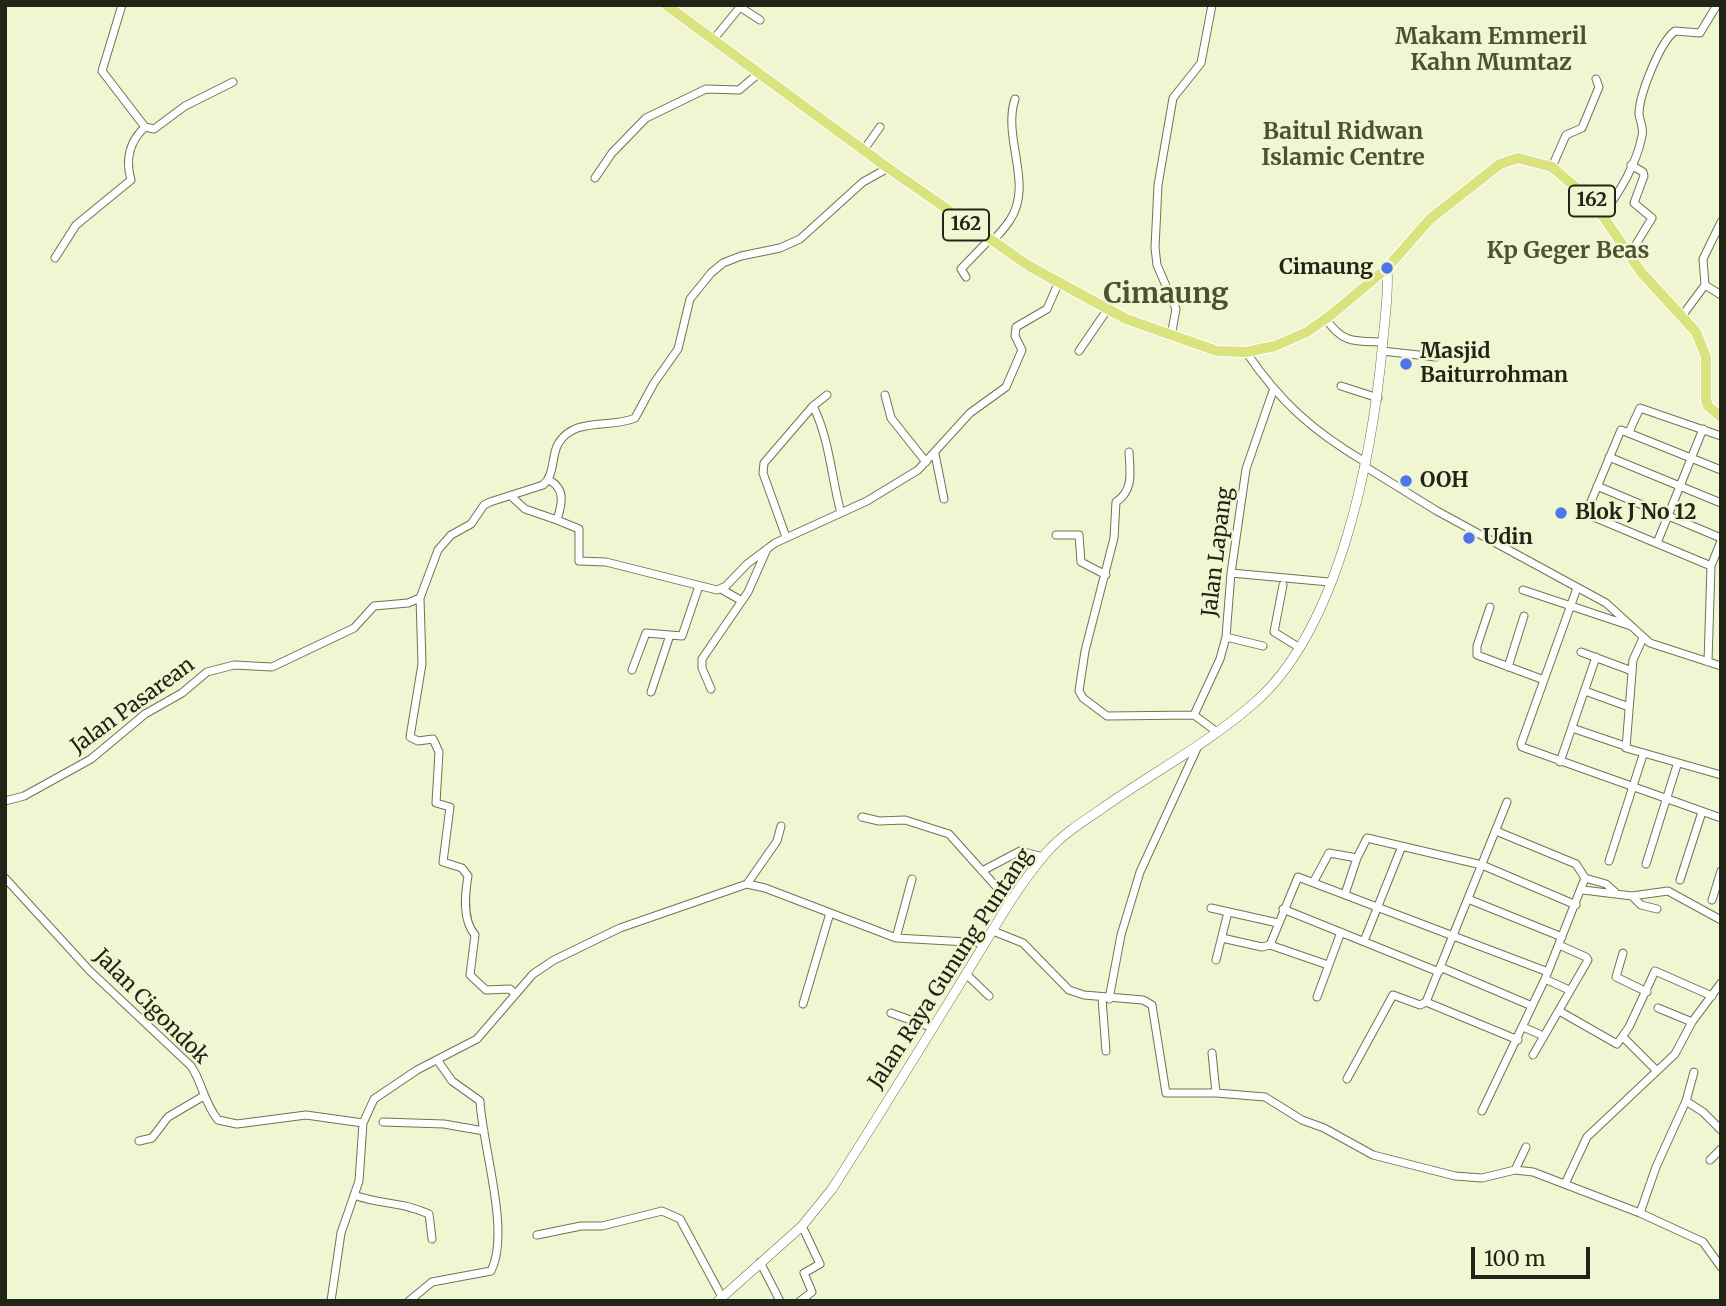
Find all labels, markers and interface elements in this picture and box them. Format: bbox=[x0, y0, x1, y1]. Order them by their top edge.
district label: Makam Emmeril Kahn Mumtaz bbox=[1395, 23, 1587, 77]
district label: Baitul Ridwan Islamic Centre bbox=[1261, 118, 1425, 172]
road number: 162 bbox=[1569, 186, 1615, 216]
road number: 162 bbox=[943, 210, 989, 241]
district label: Kp Geger Beas bbox=[1487, 237, 1649, 265]
place label: Cimaung bbox=[1279, 255, 1373, 281]
marker: Cimaung bbox=[1379, 260, 1395, 276]
district label: Cimaung bbox=[1103, 278, 1229, 312]
place label: Masjid Baiturrohman bbox=[1420, 339, 1568, 389]
marker: Masjid Baiturrohman bbox=[1398, 356, 1414, 372]
place label: OOH bbox=[1420, 468, 1468, 494]
marker: OOH bbox=[1398, 473, 1414, 489]
street label: Jalan Lapang bbox=[1198, 486, 1238, 618]
place label: Blok J No 12 bbox=[1575, 500, 1696, 526]
marker: Blok J No 12 bbox=[1553, 505, 1569, 521]
place label: Udin bbox=[1483, 525, 1533, 551]
marker: Udin bbox=[1461, 530, 1477, 546]
street label: Jalan Pasarean bbox=[66, 653, 200, 759]
street label: Jalan Raya Gunung Puntang bbox=[864, 844, 1038, 1094]
street label: Jalan Cigondok bbox=[88, 944, 214, 1070]
scale bar bbox=[1474, 1232, 1593, 1276]
text: 100 m bbox=[1484, 1245, 1546, 1272]

